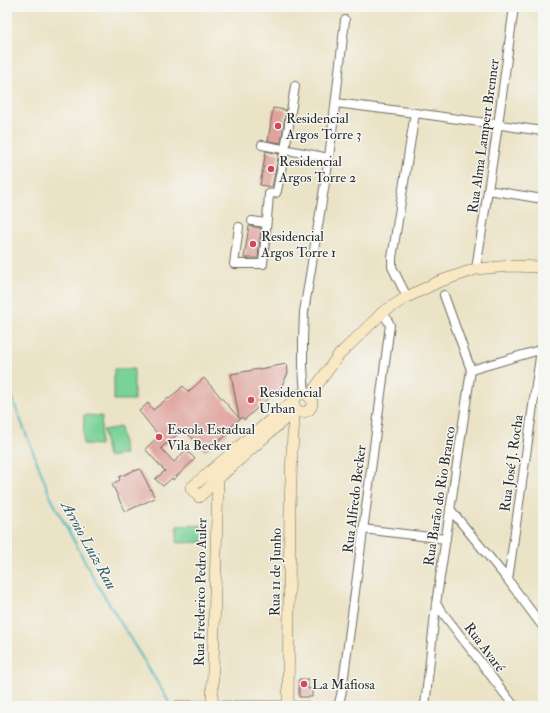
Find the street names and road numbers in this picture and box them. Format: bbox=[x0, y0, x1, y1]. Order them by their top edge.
street label: Rua Alma Lampert Brenner bbox=[464, 57, 504, 215]
street label: Rua José J. Rocha bbox=[496, 413, 527, 513]
street label: Rua Barão do Rio Branco bbox=[420, 425, 459, 567]
street label: Rua Alfredo Becker bbox=[339, 443, 370, 554]
street label: Rua Frederico Pedro Auler bbox=[191, 517, 210, 666]
street label: Rua 11 de Junho bbox=[266, 527, 285, 616]
street label: Rua Avaré bbox=[461, 619, 509, 675]

